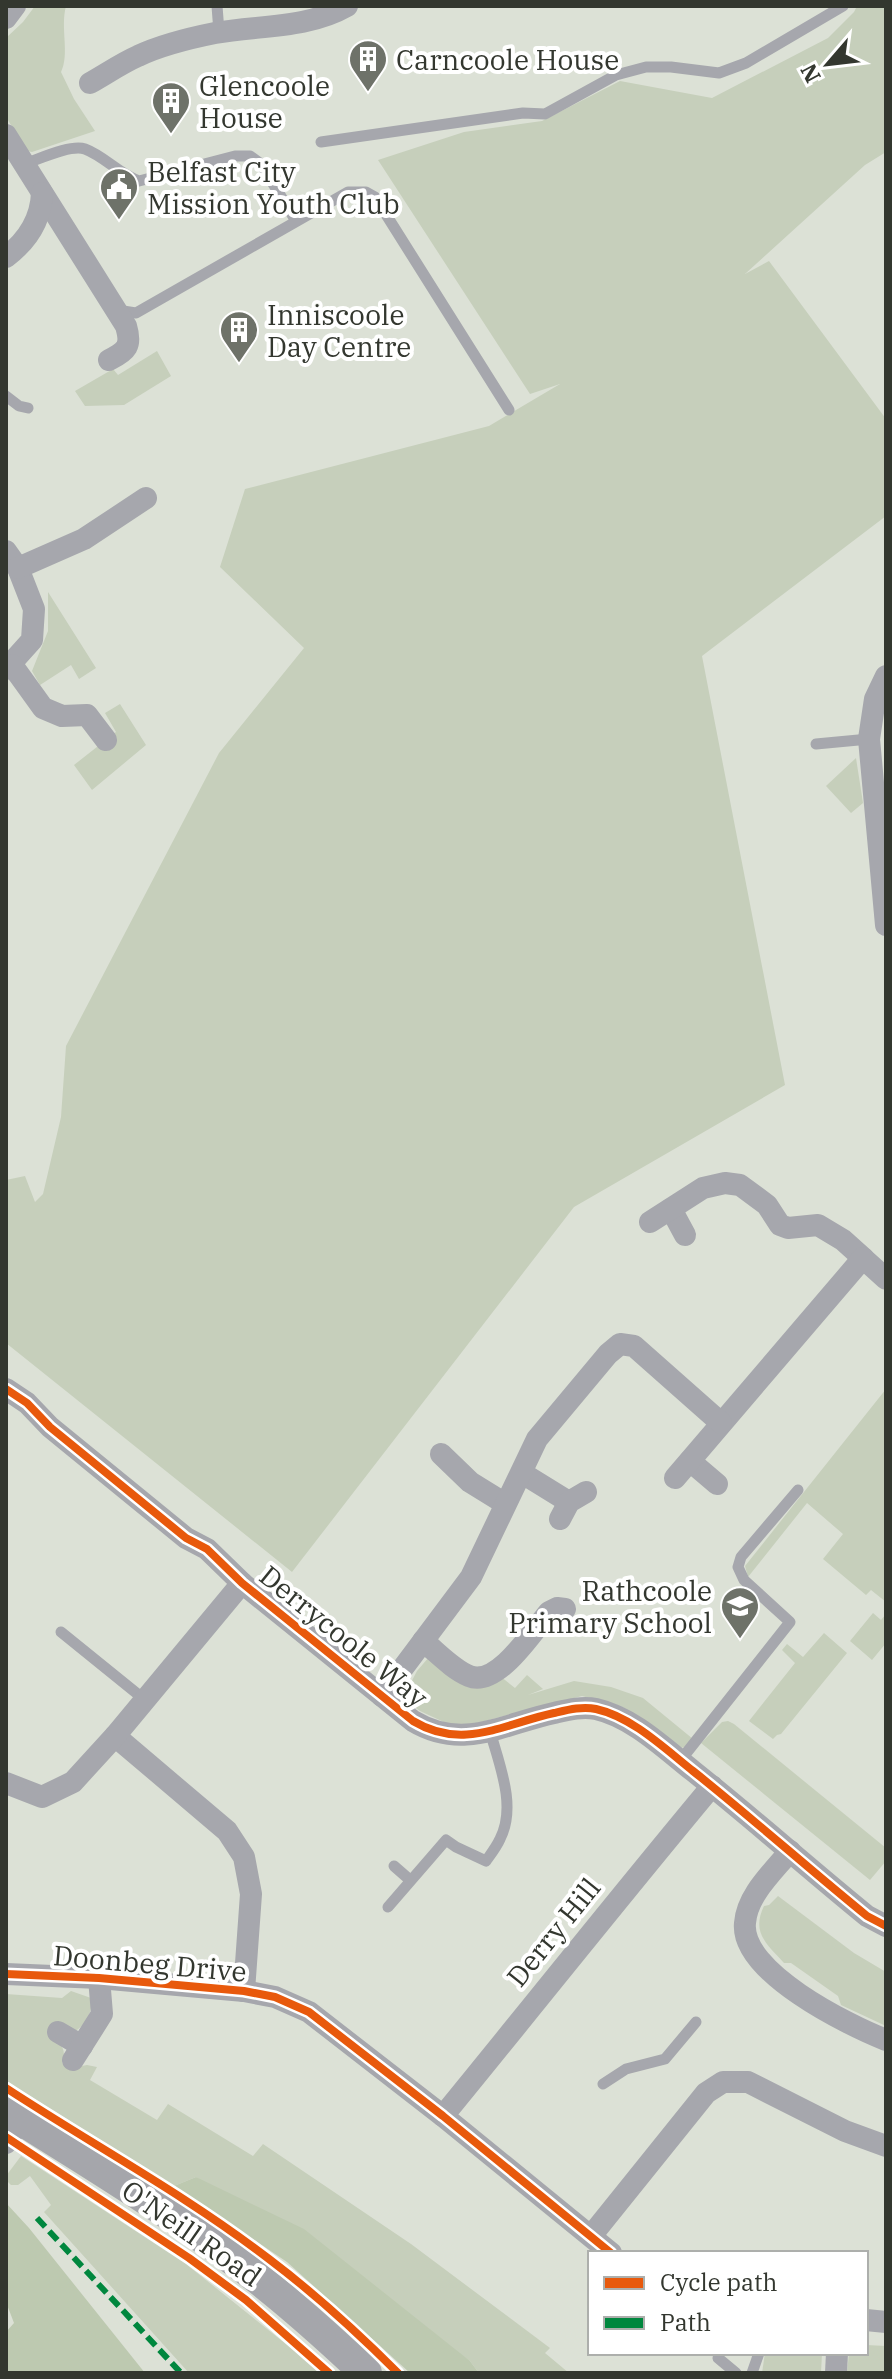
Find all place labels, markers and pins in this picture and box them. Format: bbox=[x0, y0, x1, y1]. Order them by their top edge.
building icon: Carncoole House bbox=[347, 38, 389, 93]
place label: Carncoole House bbox=[396, 41, 619, 78]
place label: Glencoole House bbox=[199, 67, 330, 136]
building icon: Glencoole House bbox=[150, 80, 192, 135]
place label: Belfast City Mission Youth Club bbox=[147, 153, 400, 222]
public building icon: Belfast City Mission Youth Club bbox=[98, 166, 140, 221]
place label: Inniscoole Day Centre bbox=[267, 296, 411, 365]
building icon: Inniscoole Day Centre bbox=[218, 309, 260, 364]
place label: Rathcoole Primary School bbox=[508, 1572, 712, 1641]
school or university icon: Rathcoole Primary School bbox=[719, 1585, 761, 1640]

